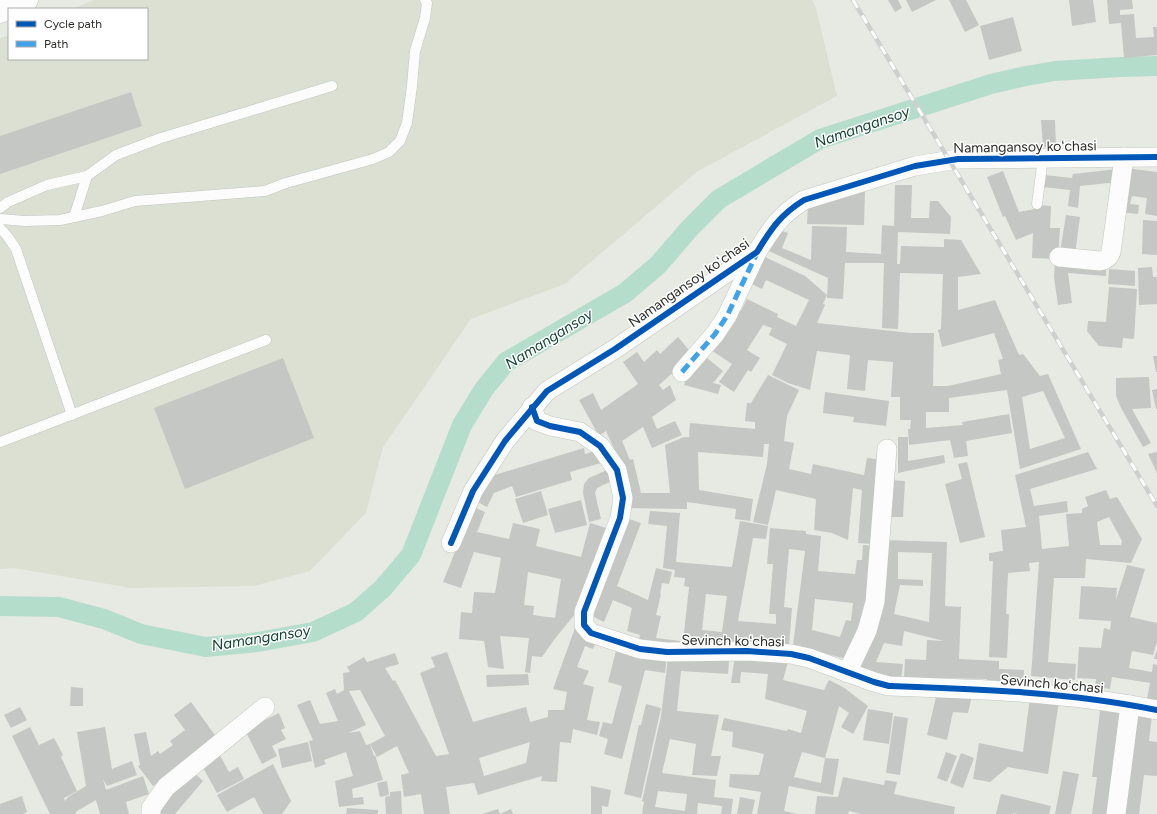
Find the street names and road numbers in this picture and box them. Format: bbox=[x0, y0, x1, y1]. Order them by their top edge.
street label: Namangansoy koʻchasi bbox=[953, 137, 1097, 157]
street label: Namangansoy koʻchasi bbox=[625, 235, 753, 331]
street label: Sevinch koʻchasi bbox=[681, 632, 785, 650]
street label: Sevinch koʻchasi bbox=[1000, 671, 1104, 697]

